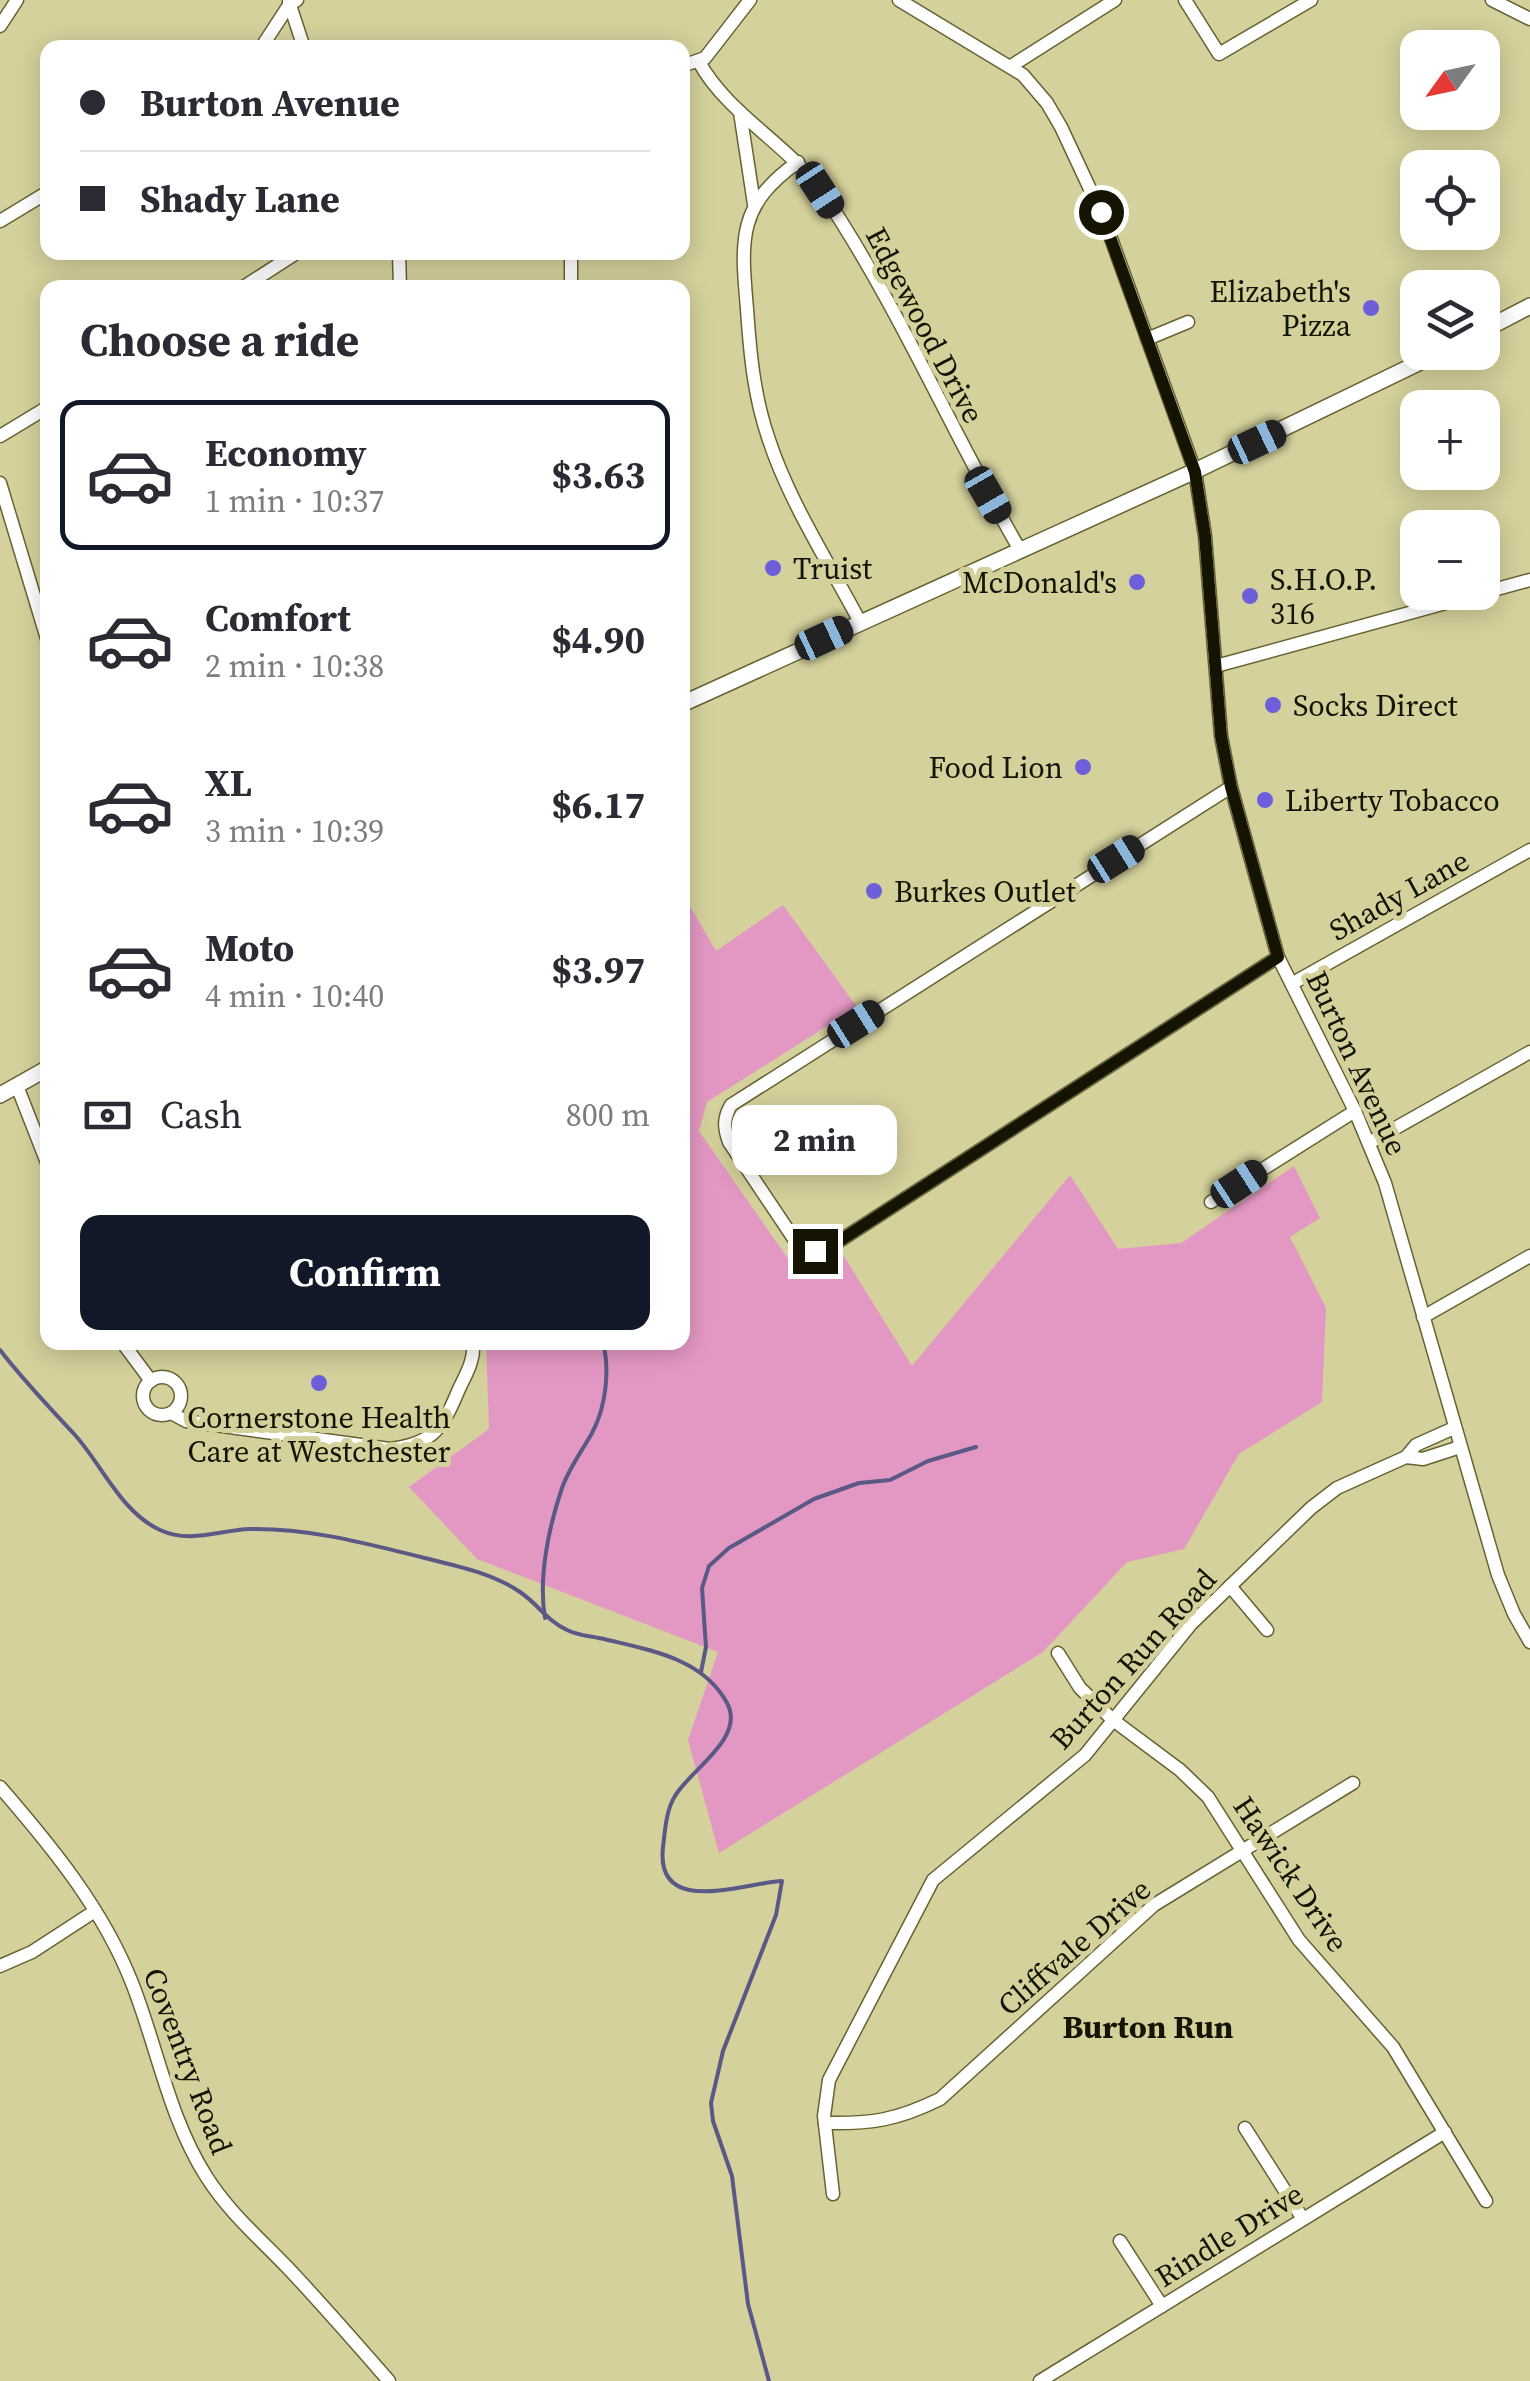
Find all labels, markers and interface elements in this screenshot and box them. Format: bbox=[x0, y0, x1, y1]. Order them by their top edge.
north arrow bbox=[1400, 30, 1500, 130]
map controls bbox=[1400, 30, 1500, 610]
text: Burton Avenue bbox=[140, 77, 400, 129]
button: locate bbox=[1400, 150, 1500, 250]
car bbox=[791, 157, 849, 223]
text: Shady Lane bbox=[140, 173, 340, 225]
route start bbox=[1079, 190, 1124, 235]
street label: Edgewood Drive bbox=[856, 220, 994, 430]
button: layers bbox=[1400, 270, 1500, 370]
place label: Elizabeth's Pizza bbox=[1210, 271, 1352, 346]
marker: Elizabeth's Pizza bbox=[1360, 297, 1382, 319]
text: Choose a ride bbox=[80, 309, 359, 371]
button: + bbox=[1400, 390, 1500, 490]
car bbox=[1223, 416, 1291, 468]
text: Economy bbox=[205, 427, 367, 479]
icon: car bbox=[85, 430, 175, 520]
text: $3.63 bbox=[551, 449, 645, 501]
car bbox=[960, 462, 1016, 528]
text: 1 min · 10:37 bbox=[205, 479, 384, 523]
button: − bbox=[1400, 510, 1500, 610]
place label: Truist bbox=[793, 548, 872, 589]
marker: Truist bbox=[762, 557, 784, 579]
place label: S.H.O.P. 316 bbox=[1270, 559, 1377, 634]
place label: McDonald's bbox=[962, 562, 1117, 603]
marker: McDonald's bbox=[1126, 571, 1148, 593]
marker: S.H.O.P. 316 bbox=[1239, 585, 1261, 607]
text: Comfort bbox=[205, 592, 351, 644]
icon: car bbox=[85, 595, 175, 685]
car bbox=[790, 612, 858, 664]
text: $4.90 bbox=[551, 614, 645, 666]
text: 2 min · 10:38 bbox=[205, 644, 384, 688]
place label: Socks Direct bbox=[1293, 685, 1458, 726]
marker: Socks Direct bbox=[1262, 694, 1284, 716]
place label: Food Lion bbox=[928, 747, 1063, 788]
marker: Food Lion bbox=[1072, 756, 1094, 778]
text: XL bbox=[205, 757, 252, 809]
icon: car bbox=[85, 760, 175, 850]
text: $6.17 bbox=[551, 779, 645, 831]
place label: Liberty Tobacco bbox=[1285, 780, 1500, 821]
marker: Liberty Tobacco bbox=[1254, 789, 1276, 811]
text: 3 min · 10:39 bbox=[205, 809, 384, 853]
car bbox=[1083, 830, 1149, 888]
street label: Shady Lane bbox=[1322, 840, 1476, 950]
place label: Burkes Outlet bbox=[894, 871, 1076, 912]
marker: Burkes Outlet bbox=[863, 880, 885, 902]
text: Moto bbox=[205, 922, 294, 974]
icon: car bbox=[85, 925, 175, 1015]
text: $3.97 bbox=[551, 944, 645, 996]
street label: Burton Avenue bbox=[1296, 964, 1418, 1162]
text: 4 min · 10:40 bbox=[205, 974, 384, 1018]
car bbox=[823, 995, 889, 1053]
icon: cash bbox=[80, 1088, 135, 1143]
text: Cash bbox=[160, 1089, 242, 1141]
text: 800 m bbox=[566, 1093, 650, 1137]
callout: 2 min bbox=[732, 1106, 898, 1176]
text: 2 min bbox=[773, 1118, 856, 1162]
car bbox=[1206, 1155, 1272, 1213]
button: Confirm bbox=[80, 1215, 650, 1330]
route end bbox=[793, 1229, 838, 1274]
marker: Cornerstone Health Care at Westchester bbox=[308, 1372, 330, 1394]
place label: Cornerstone Health Care at Westchester bbox=[187, 1397, 451, 1472]
street label: Burton Run Road bbox=[1041, 1560, 1225, 1758]
street label: Hawick Drive bbox=[1224, 1788, 1358, 1960]
street label: Cliffvale Drive bbox=[989, 1869, 1159, 2025]
street label: Coventry Road bbox=[134, 1962, 242, 2160]
district label: Burton Run bbox=[1062, 2005, 1234, 2049]
street label: Rindle Drive bbox=[1147, 2173, 1311, 2297]

